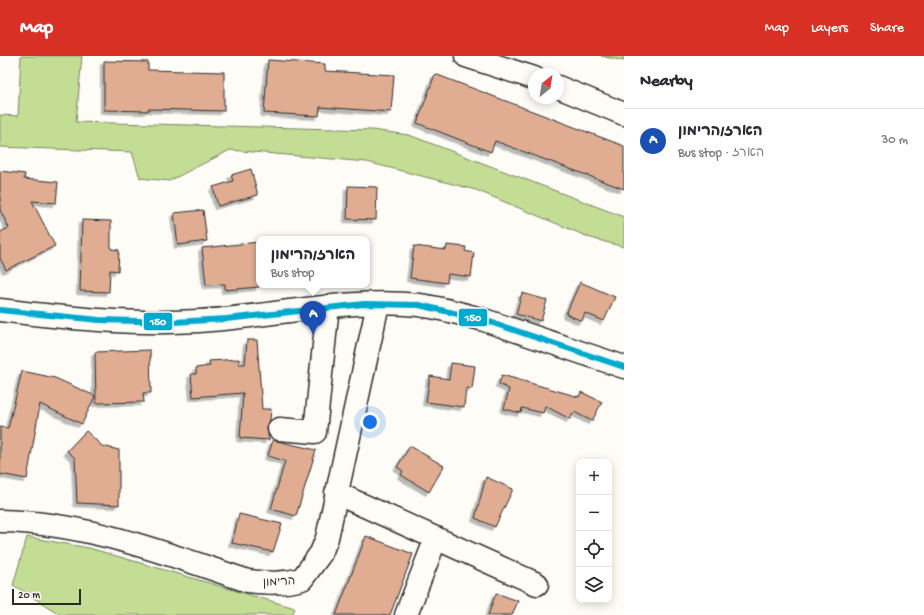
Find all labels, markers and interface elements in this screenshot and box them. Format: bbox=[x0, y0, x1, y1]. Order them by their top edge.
text: Map bbox=[20, 17, 53, 40]
text: Map bbox=[765, 20, 789, 37]
text: Layers bbox=[811, 20, 848, 37]
text: Share bbox=[870, 20, 904, 37]
north arrow bbox=[528, 68, 564, 104]
text: Nearby bbox=[640, 72, 693, 92]
text: הארז/הרימון bbox=[678, 123, 763, 141]
text: A bbox=[649, 133, 657, 148]
text: 30 m bbox=[882, 133, 908, 148]
text: Bus stop · הארז bbox=[678, 146, 764, 161]
popup bbox=[256, 236, 370, 288]
text: הארז/הרימון bbox=[271, 247, 355, 265]
text: Bus stop bbox=[271, 266, 315, 281]
pin: A bbox=[300, 301, 326, 334]
line badge: 150 bbox=[458, 308, 488, 327]
line badge: 150 bbox=[143, 312, 173, 331]
text: 150 bbox=[464, 313, 482, 325]
text: 150 bbox=[149, 317, 167, 329]
your location bbox=[360, 412, 380, 432]
map controls bbox=[576, 459, 612, 603]
button: + bbox=[576, 459, 612, 495]
button: − bbox=[576, 495, 612, 531]
button: locate bbox=[576, 531, 612, 567]
button: layers bbox=[576, 567, 612, 603]
street label: הרימון bbox=[263, 575, 296, 591]
scale bar bbox=[12, 587, 81, 606]
text: 20 m bbox=[18, 590, 40, 602]

